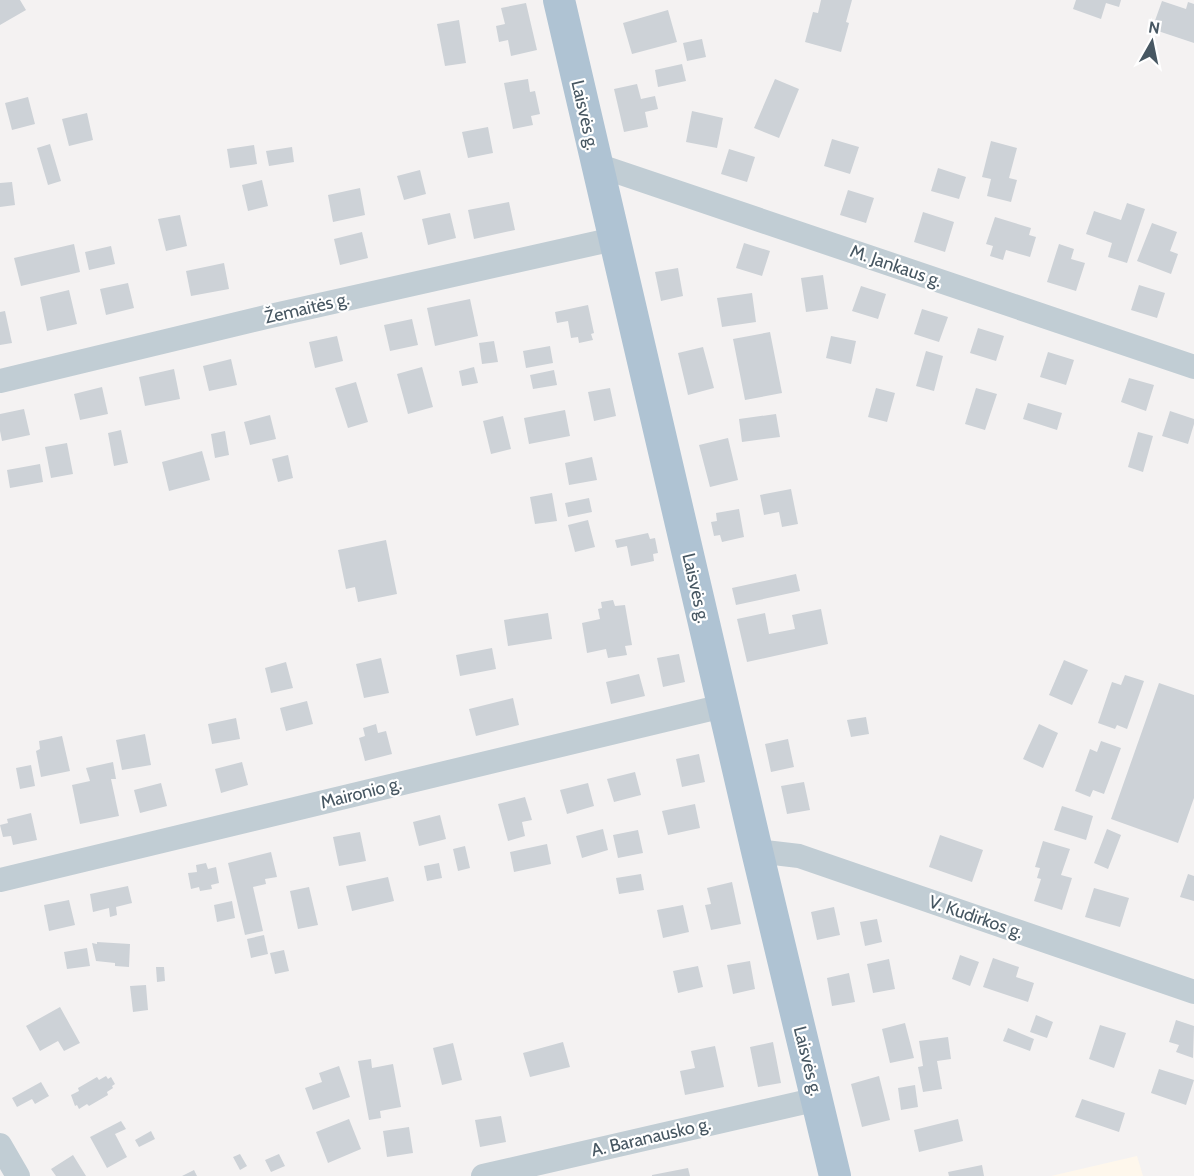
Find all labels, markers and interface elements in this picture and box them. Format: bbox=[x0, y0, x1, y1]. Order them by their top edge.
north arrow bbox=[1122, 12, 1182, 72]
text: N bbox=[1147, 17, 1161, 38]
street label: Laisvės g. bbox=[566, 78, 604, 152]
street label: M. Jankaus g. bbox=[847, 240, 945, 292]
street label: Žemaitės g. bbox=[262, 287, 352, 328]
street label: Laisvės g. bbox=[677, 551, 715, 625]
street label: Maironio g. bbox=[318, 772, 404, 814]
street label: V. Kudirkos g. bbox=[926, 891, 1026, 943]
street label: Laisvės g. bbox=[789, 1024, 827, 1098]
street label: A. Baranausko g. bbox=[589, 1113, 713, 1161]

